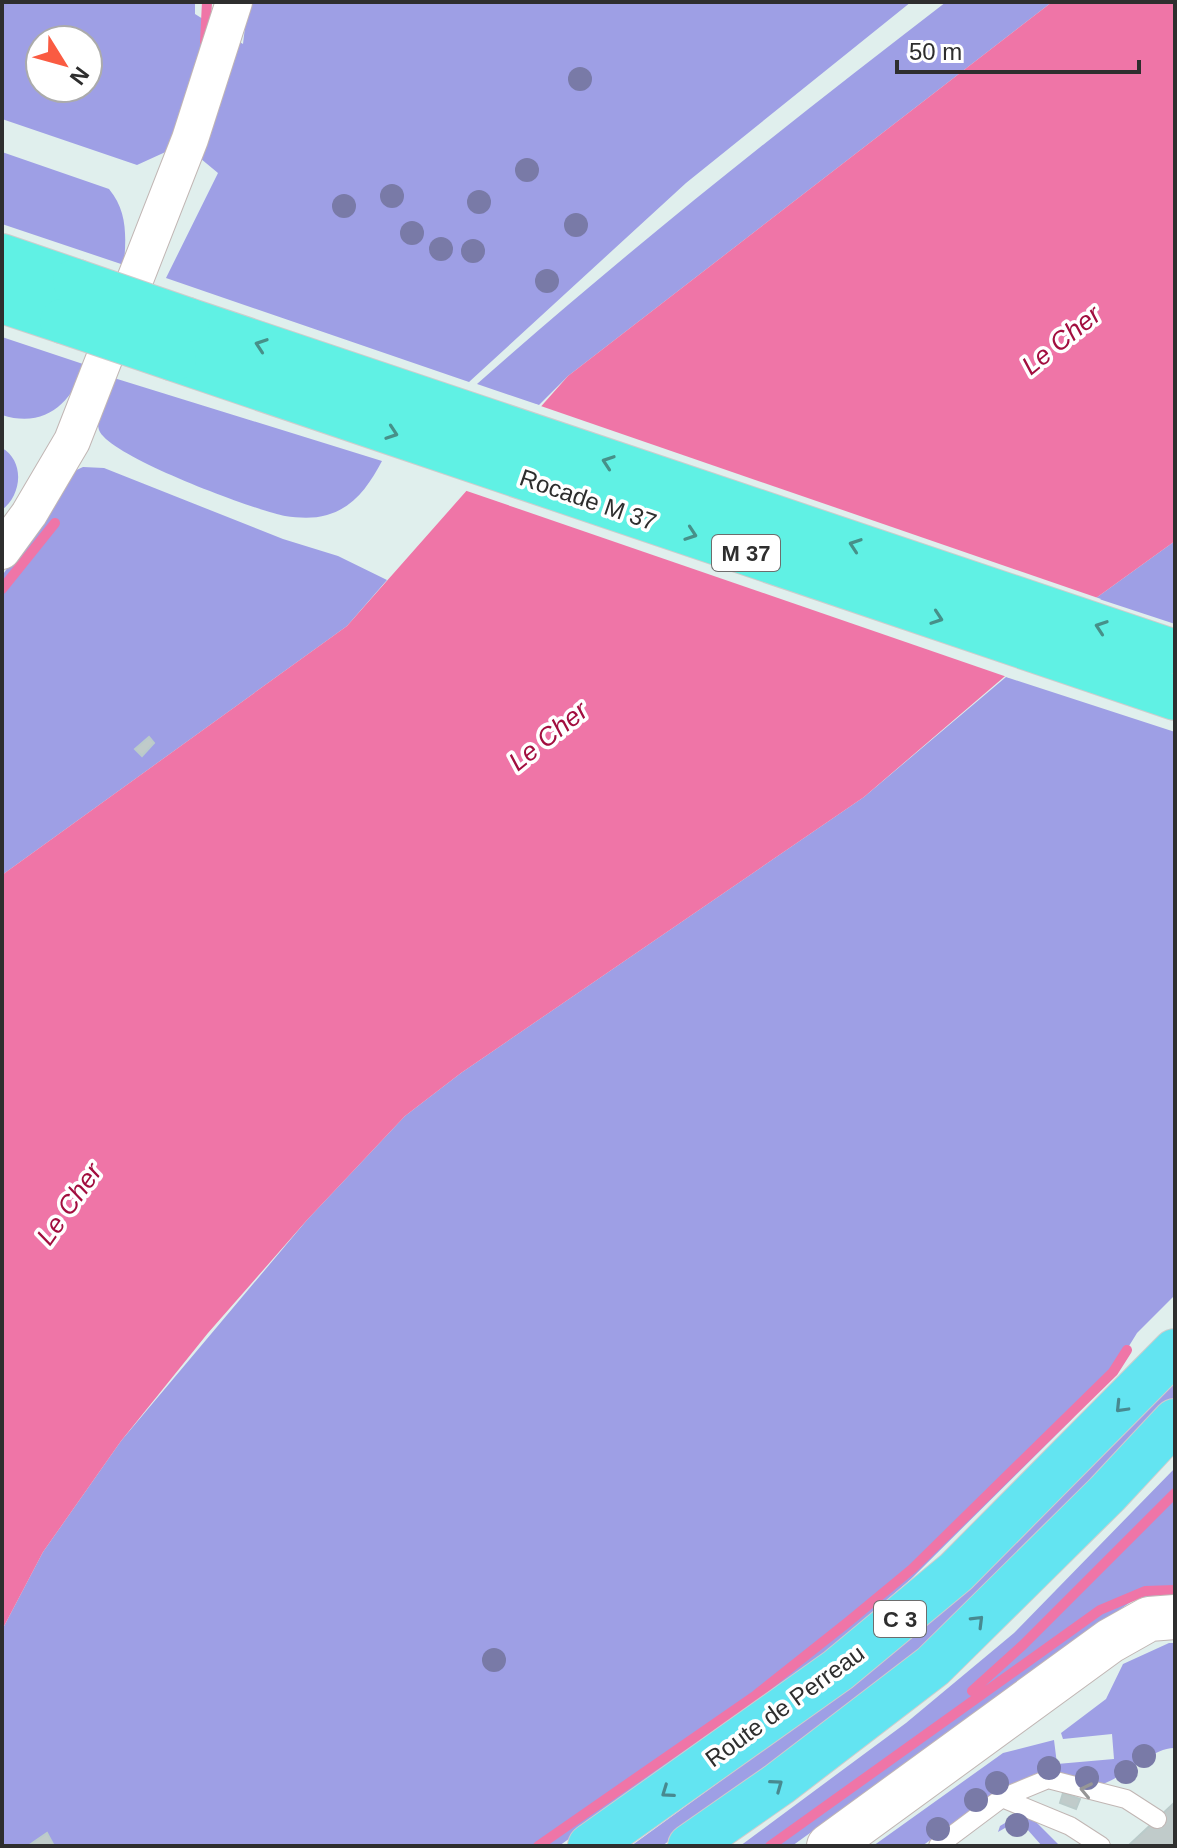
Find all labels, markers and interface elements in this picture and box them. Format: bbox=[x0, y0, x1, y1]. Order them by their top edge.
north arrow bbox=[24, 24, 104, 104]
scale bar bbox=[897, 24, 1139, 74]
text: 50 m bbox=[909, 38, 962, 65]
text: N bbox=[65, 62, 94, 90]
water label: Le Cher bbox=[1016, 298, 1107, 381]
one-way arrow bbox=[254, 338, 268, 354]
one-way arrow bbox=[384, 424, 398, 440]
one-way arrow bbox=[602, 455, 616, 471]
street label: Rocade M 37 bbox=[516, 464, 660, 536]
one-way arrow bbox=[683, 525, 697, 541]
road number: M 37 bbox=[712, 535, 780, 571]
one-way arrow bbox=[848, 538, 862, 554]
one-way arrow bbox=[930, 608, 944, 624]
one-way arrow bbox=[1095, 621, 1109, 637]
water label: Le Cher bbox=[503, 694, 594, 777]
water label: Le Cher bbox=[30, 1156, 109, 1250]
one-way arrow bbox=[1115, 1398, 1130, 1412]
road number: C 3 bbox=[874, 1601, 926, 1637]
one-way arrow bbox=[969, 1616, 983, 1630]
street label: Route de Perreau bbox=[700, 1639, 869, 1772]
one-way arrow bbox=[769, 1781, 783, 1795]
one-way arrow bbox=[662, 1782, 676, 1796]
one-way arrow bbox=[1080, 1782, 1093, 1799]

